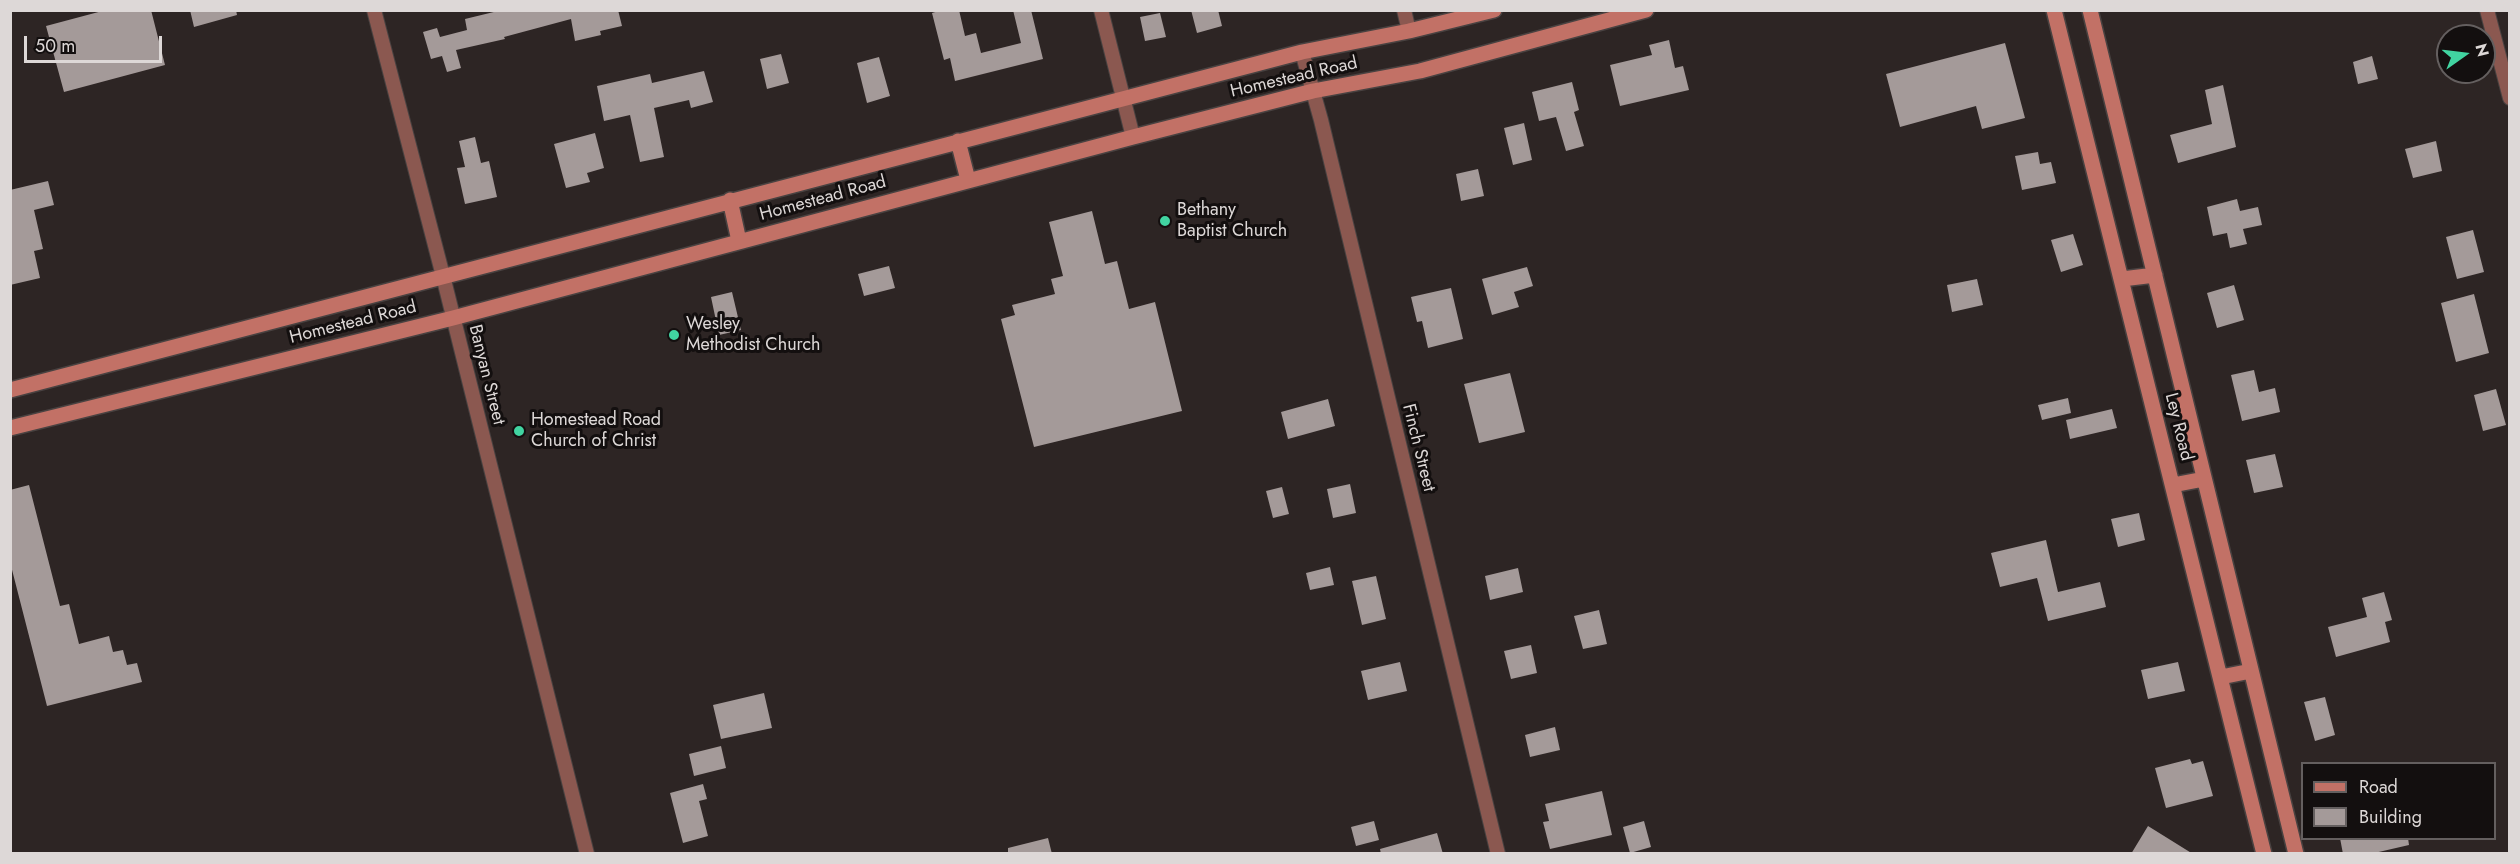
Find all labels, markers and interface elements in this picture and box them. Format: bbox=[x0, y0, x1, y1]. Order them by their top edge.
scale bar bbox=[27, 24, 165, 62]
north arrow bbox=[2436, 24, 2496, 84]
text: 50 m bbox=[35, 33, 75, 59]
text: N bbox=[2469, 41, 2495, 59]
street label: Homestead Road bbox=[1228, 53, 1360, 103]
street label: Homestead Road bbox=[757, 172, 889, 226]
place label: Bethany Baptist Church bbox=[1177, 200, 1287, 242]
marker: Bethany Baptist Church bbox=[1158, 214, 1172, 228]
street label: Homestead Road bbox=[287, 297, 419, 349]
place label: Wesley Methodist Church bbox=[686, 314, 821, 356]
street label: Banyan Street bbox=[463, 323, 509, 427]
marker: Wesley Methodist Church bbox=[667, 328, 681, 342]
street label: Ley Road bbox=[2159, 391, 2197, 463]
street label: Finch Street bbox=[1397, 402, 1439, 494]
place label: Homestead Road Church of Christ bbox=[531, 410, 661, 452]
marker: Homestead Road Church of Christ bbox=[512, 424, 526, 438]
legend bbox=[2301, 762, 2496, 840]
text: Road bbox=[2359, 774, 2398, 800]
text: Building bbox=[2359, 804, 2422, 830]

